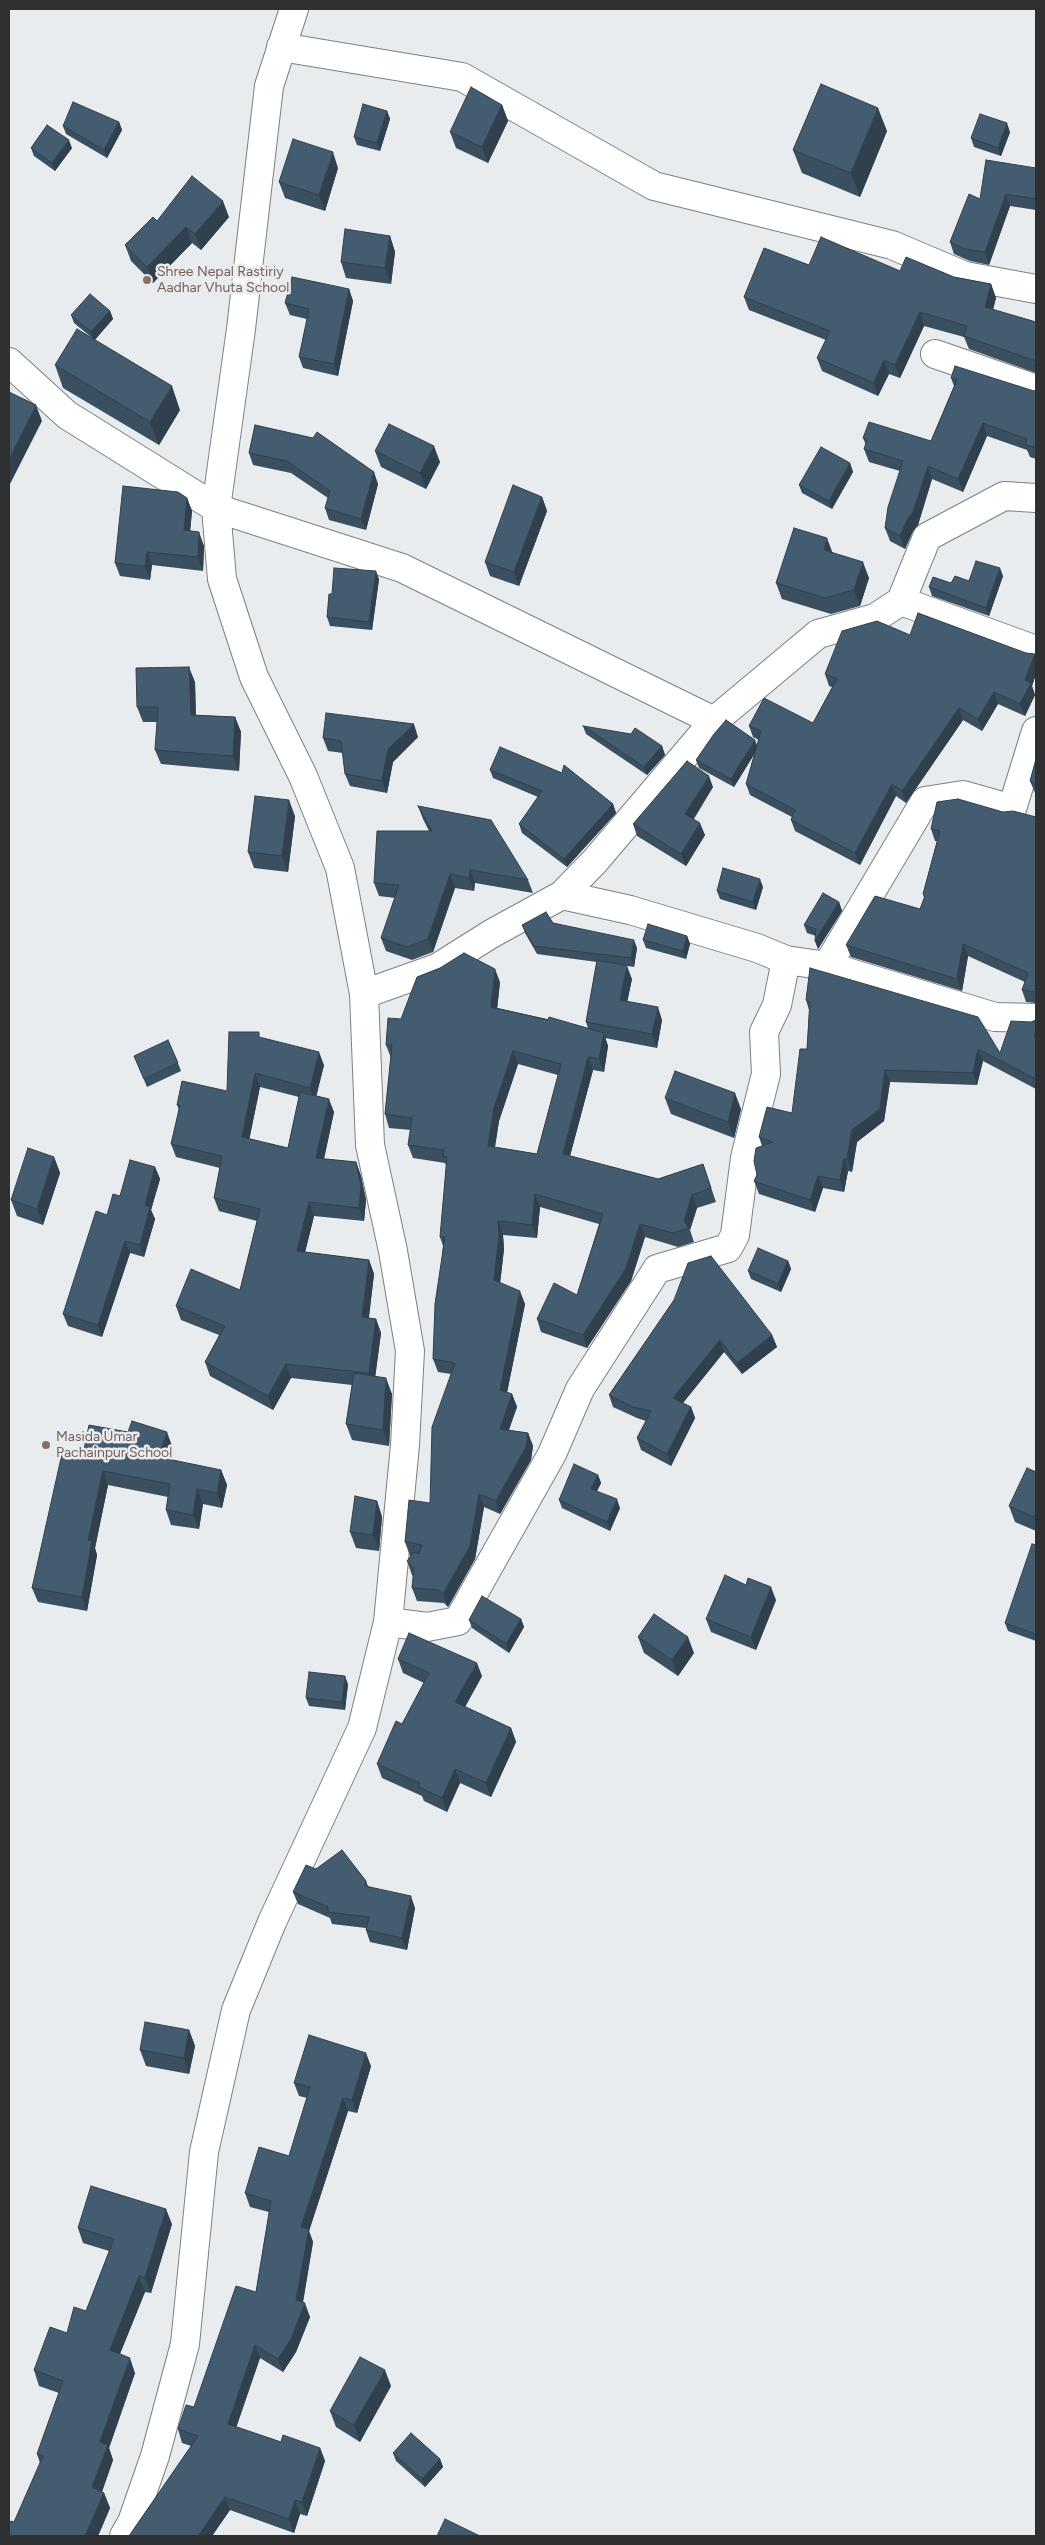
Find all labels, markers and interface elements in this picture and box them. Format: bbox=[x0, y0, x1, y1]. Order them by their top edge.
place label: Shree Nepal Rastiriy Aadhar Vhuta School bbox=[157, 264, 289, 296]
marker: Shree Nepal Rastiriy Aadhar Vhuta School bbox=[141, 274, 153, 286]
place label: Masida Umar Pachainpur School bbox=[56, 1429, 172, 1461]
marker: Masida Umar Pachainpur School bbox=[40, 1439, 52, 1451]

